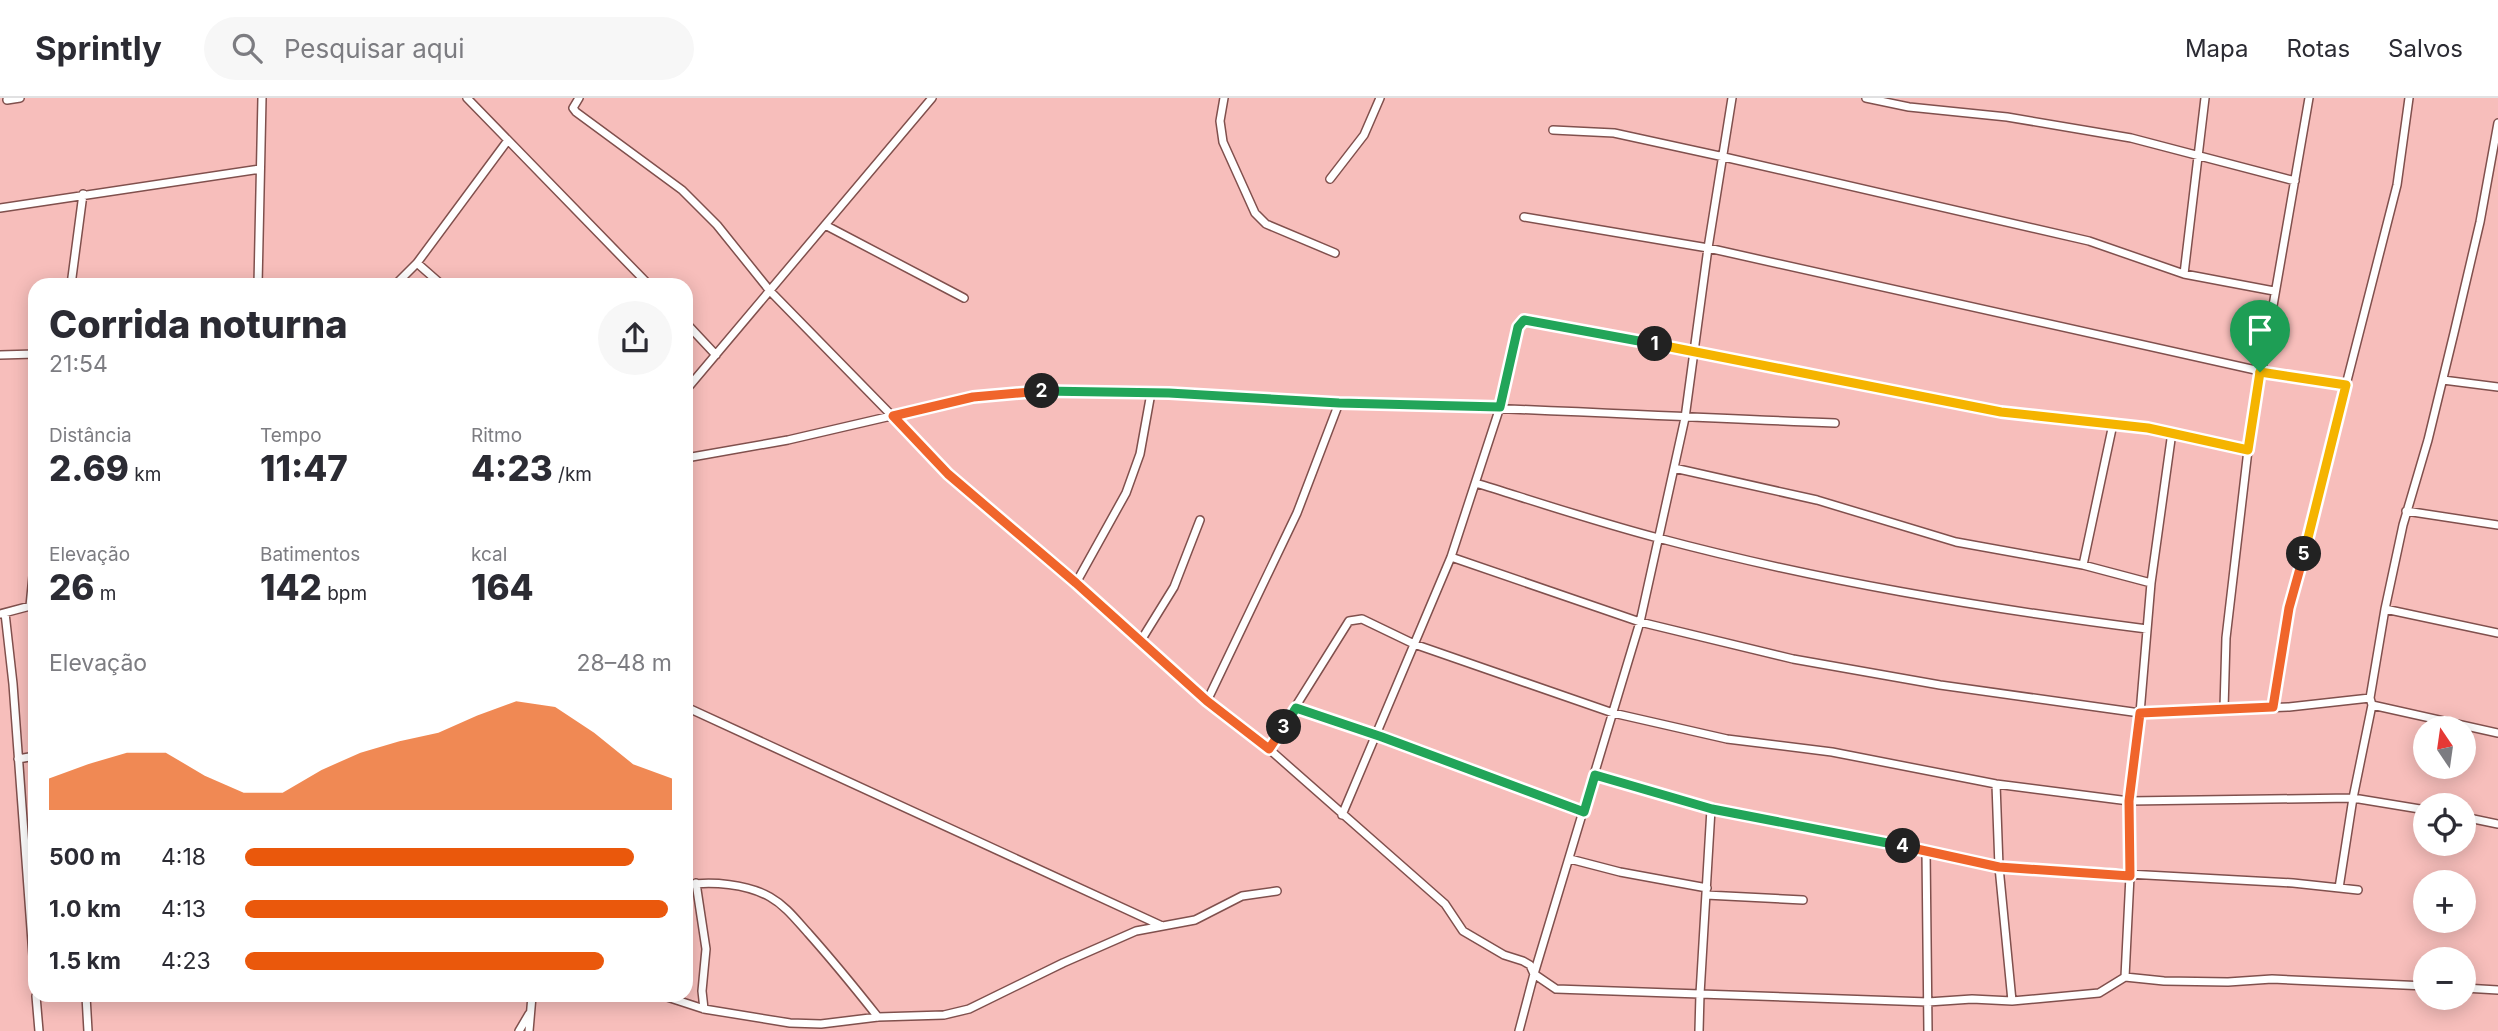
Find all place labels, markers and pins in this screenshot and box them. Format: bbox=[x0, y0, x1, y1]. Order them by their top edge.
pin bbox=[2230, 300, 2290, 372]
pin: 1 bbox=[1638, 327, 1672, 362]
pin: 2 bbox=[1024, 374, 1060, 408]
pin: 5 bbox=[2286, 536, 2322, 572]
pin: 3 bbox=[1266, 710, 1302, 744]
pin: 4 bbox=[1885, 828, 1920, 864]

